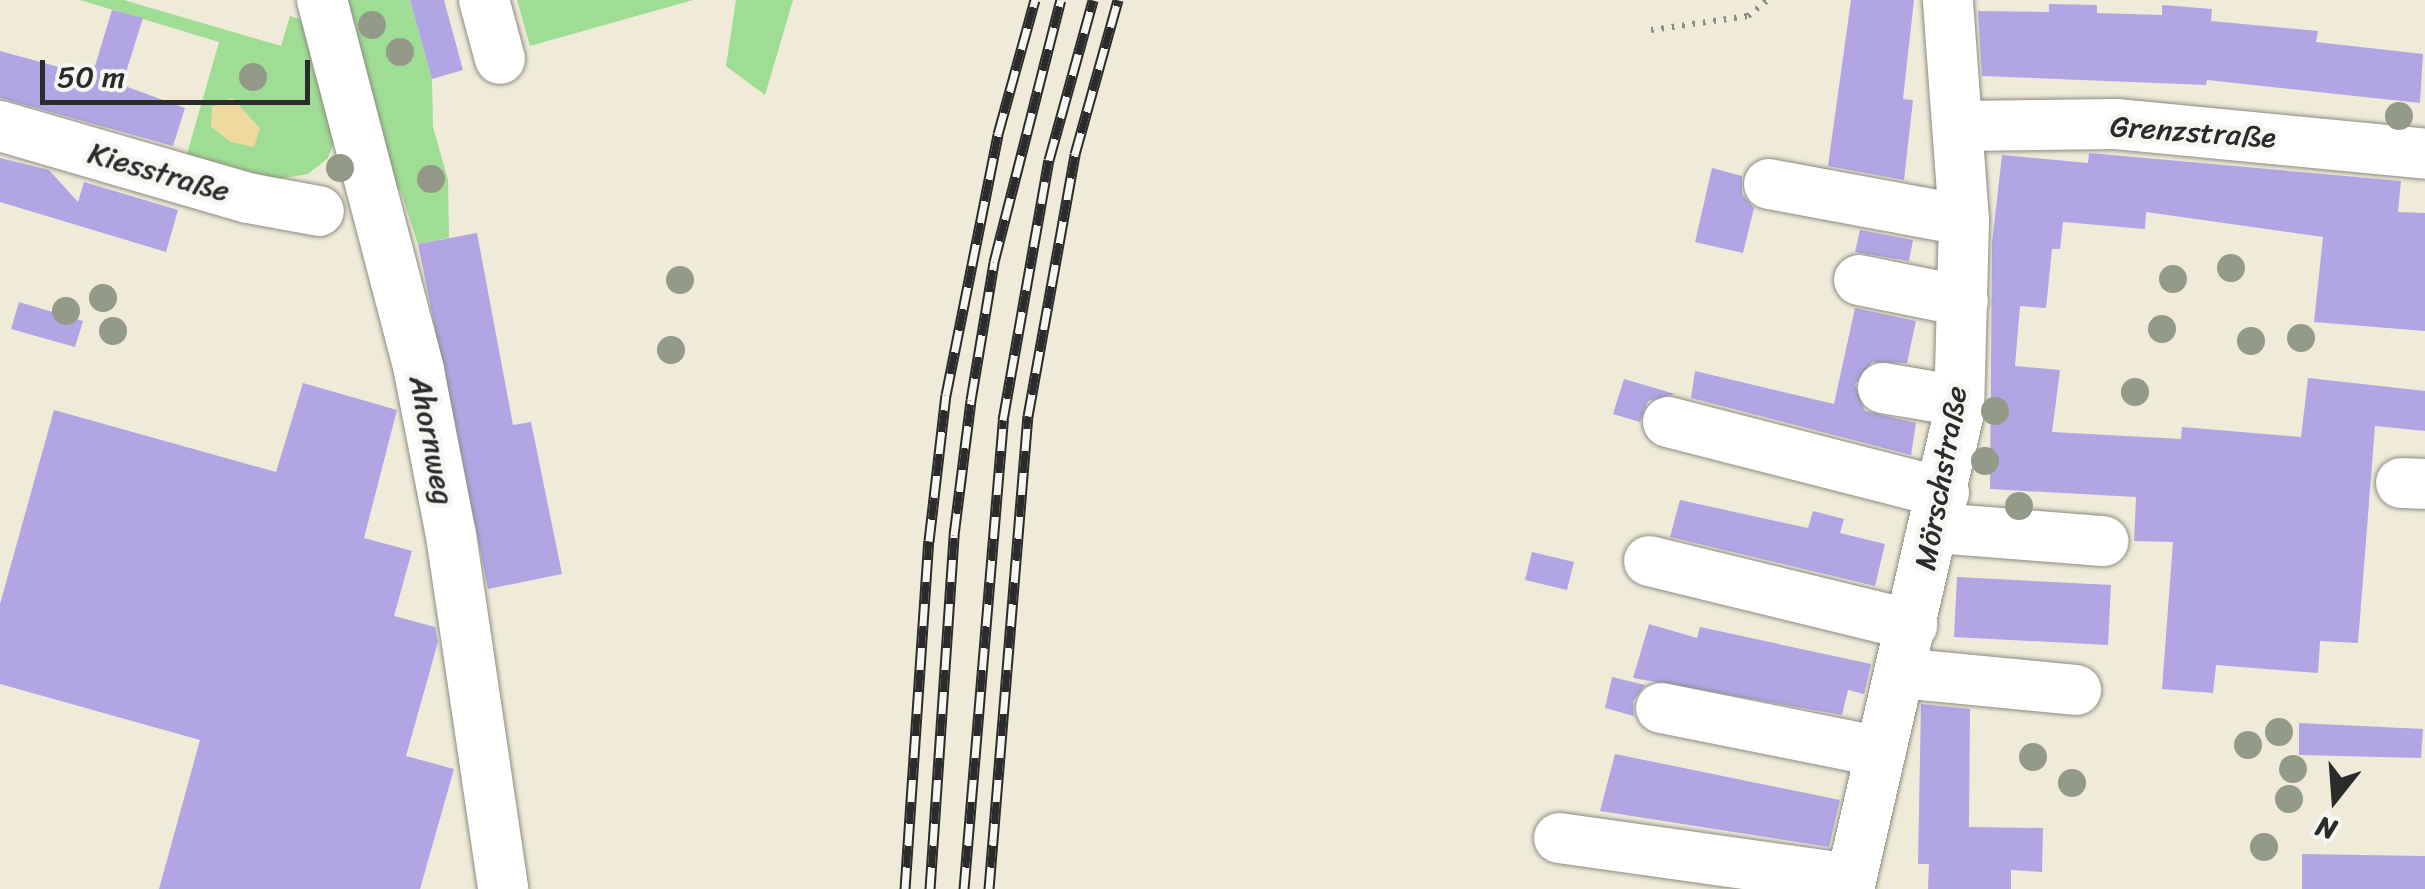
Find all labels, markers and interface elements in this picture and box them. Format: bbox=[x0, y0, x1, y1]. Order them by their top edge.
scale bar bbox=[45, 40, 315, 102]
text: 50 m bbox=[57, 50, 125, 104]
street label: Grenzstraße bbox=[2109, 108, 2277, 156]
street label: Kiesstraße bbox=[84, 135, 234, 209]
street label: Ahornweg bbox=[402, 372, 462, 508]
street label: Mörschstraße bbox=[1907, 383, 1975, 573]
north arrow bbox=[2285, 749, 2385, 849]
text: N bbox=[2310, 802, 2343, 854]

